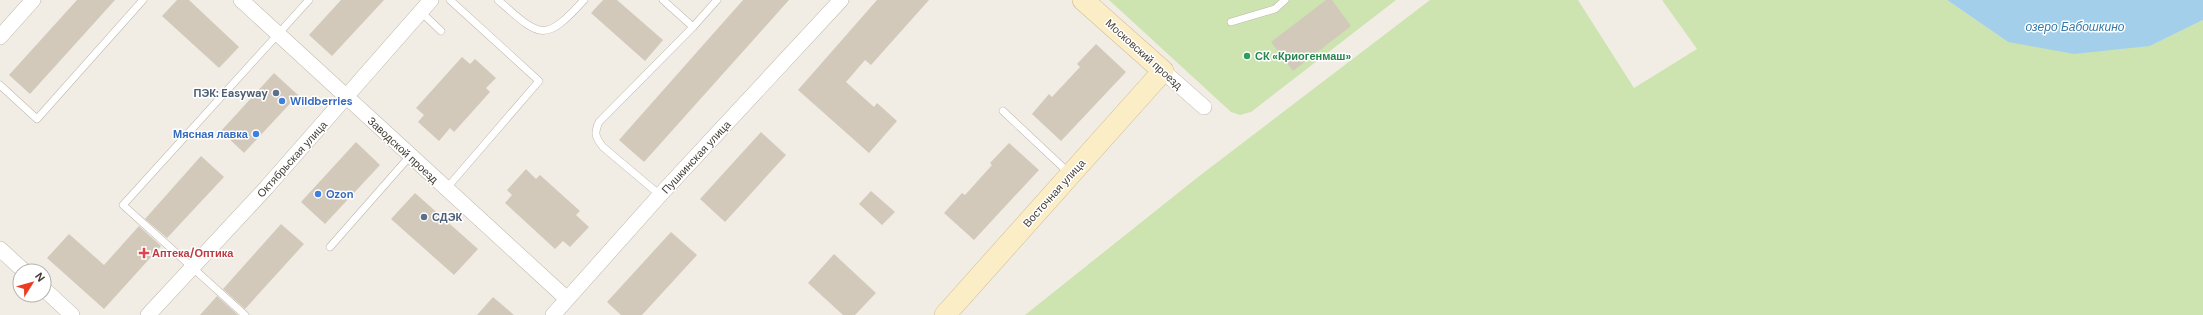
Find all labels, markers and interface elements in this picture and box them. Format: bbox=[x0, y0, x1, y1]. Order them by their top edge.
street label: Московский проезд bbox=[1103, 16, 1186, 93]
water label: озеро Бабошкино bbox=[2026, 19, 2125, 35]
place label: СК «Криогенмаш» bbox=[1255, 49, 1351, 63]
marker: СК «Криогенмаш» bbox=[1242, 51, 1252, 61]
place label: ПЭК: Easyway bbox=[193, 86, 268, 100]
marker: ПЭК: Easyway bbox=[271, 88, 281, 98]
place label: Wildberries bbox=[290, 94, 353, 108]
marker: Wildberries bbox=[277, 96, 287, 106]
street label: Заводской проезд bbox=[365, 114, 442, 187]
street label: Октябрьская улица bbox=[254, 117, 331, 200]
street label: Пушкинская улица bbox=[658, 117, 734, 197]
place label: Мясная лавка bbox=[173, 127, 249, 141]
marker: Мясная лавка bbox=[251, 129, 261, 139]
street label: Восточная улица bbox=[1020, 155, 1089, 230]
place label: Ozon bbox=[326, 187, 354, 201]
marker: Ozon bbox=[313, 189, 323, 199]
place label: СДЭК bbox=[432, 210, 462, 224]
marker: СДЭК bbox=[419, 212, 429, 222]
place label: Аптека/Оптика bbox=[152, 246, 234, 260]
marker: Аптека/Оптика bbox=[139, 248, 149, 258]
north arrow bbox=[12, 263, 52, 303]
text: N bbox=[32, 270, 48, 284]

